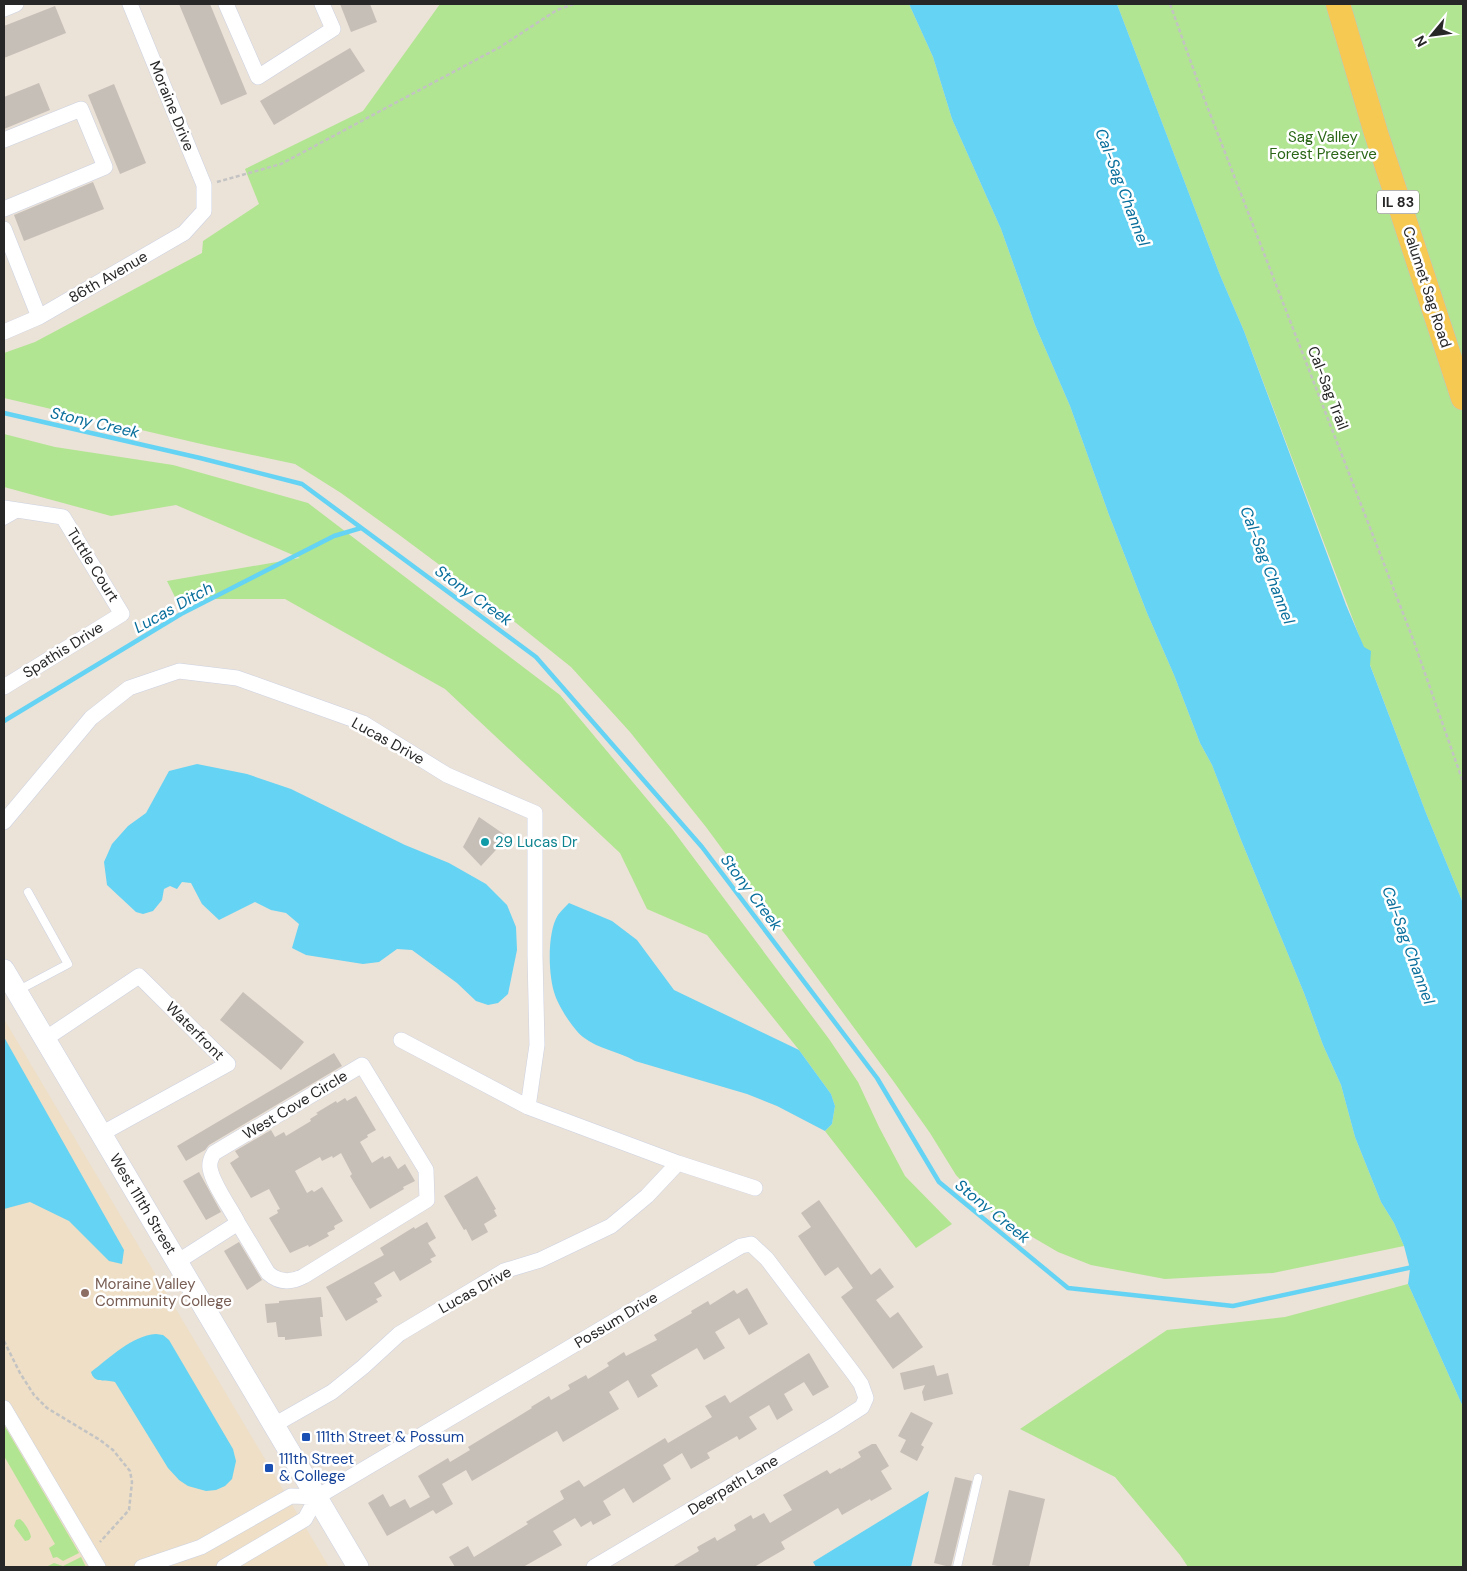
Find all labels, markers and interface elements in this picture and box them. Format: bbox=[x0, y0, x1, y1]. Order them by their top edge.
north arrow bbox=[1407, 10, 1457, 60]
text: N bbox=[1410, 32, 1431, 50]
street label: Moraine Drive bbox=[145, 58, 199, 154]
water label: Cal-Sag Channel bbox=[1090, 125, 1155, 249]
park label: Sag Valley Forest Preserve bbox=[1269, 127, 1377, 164]
road number: IL 83 bbox=[1377, 190, 1419, 213]
street label: Calumet Sag Road bbox=[1398, 224, 1456, 350]
street label: 86th Avenue bbox=[65, 246, 151, 308]
street label: Cal-Sag Trail bbox=[1303, 343, 1353, 433]
water label: Stony Creek bbox=[48, 402, 142, 443]
water label: Cal-Sag Channel bbox=[1235, 503, 1300, 627]
street label: Tuttle Court bbox=[62, 524, 124, 606]
water label: Stony Creek bbox=[431, 560, 517, 631]
water label: Lucas Ditch bbox=[130, 577, 217, 638]
street label: Spathis Drive bbox=[19, 617, 107, 683]
street label: Lucas Drive bbox=[348, 713, 428, 769]
place label: 29 Lucas Dr bbox=[495, 832, 578, 852]
marker: 29 Lucas Dr bbox=[479, 836, 491, 848]
water label: Stony Creek bbox=[716, 850, 788, 935]
water label: Cal-Sag Channel bbox=[1377, 883, 1440, 1008]
street label: Waterfront bbox=[161, 997, 229, 1065]
street label: West Cove Circle bbox=[239, 1066, 351, 1144]
street label: West 111th Street bbox=[105, 1150, 181, 1258]
water label: Stony Creek bbox=[951, 1175, 1035, 1249]
street label: Lucas Drive bbox=[435, 1262, 515, 1318]
place label: Moraine Valley Community College bbox=[95, 1274, 232, 1311]
marker: Moraine Valley Community College bbox=[79, 1287, 91, 1299]
street label: Possum Drive bbox=[571, 1287, 661, 1353]
place label: 111th Street & Possum bbox=[316, 1427, 464, 1447]
marker: 111th Street & Possum bbox=[300, 1431, 312, 1443]
place label: 111th Street & College bbox=[279, 1449, 354, 1486]
street label: Deerpath Lane bbox=[684, 1450, 782, 1520]
marker: 111th Street & College bbox=[263, 1462, 275, 1474]

